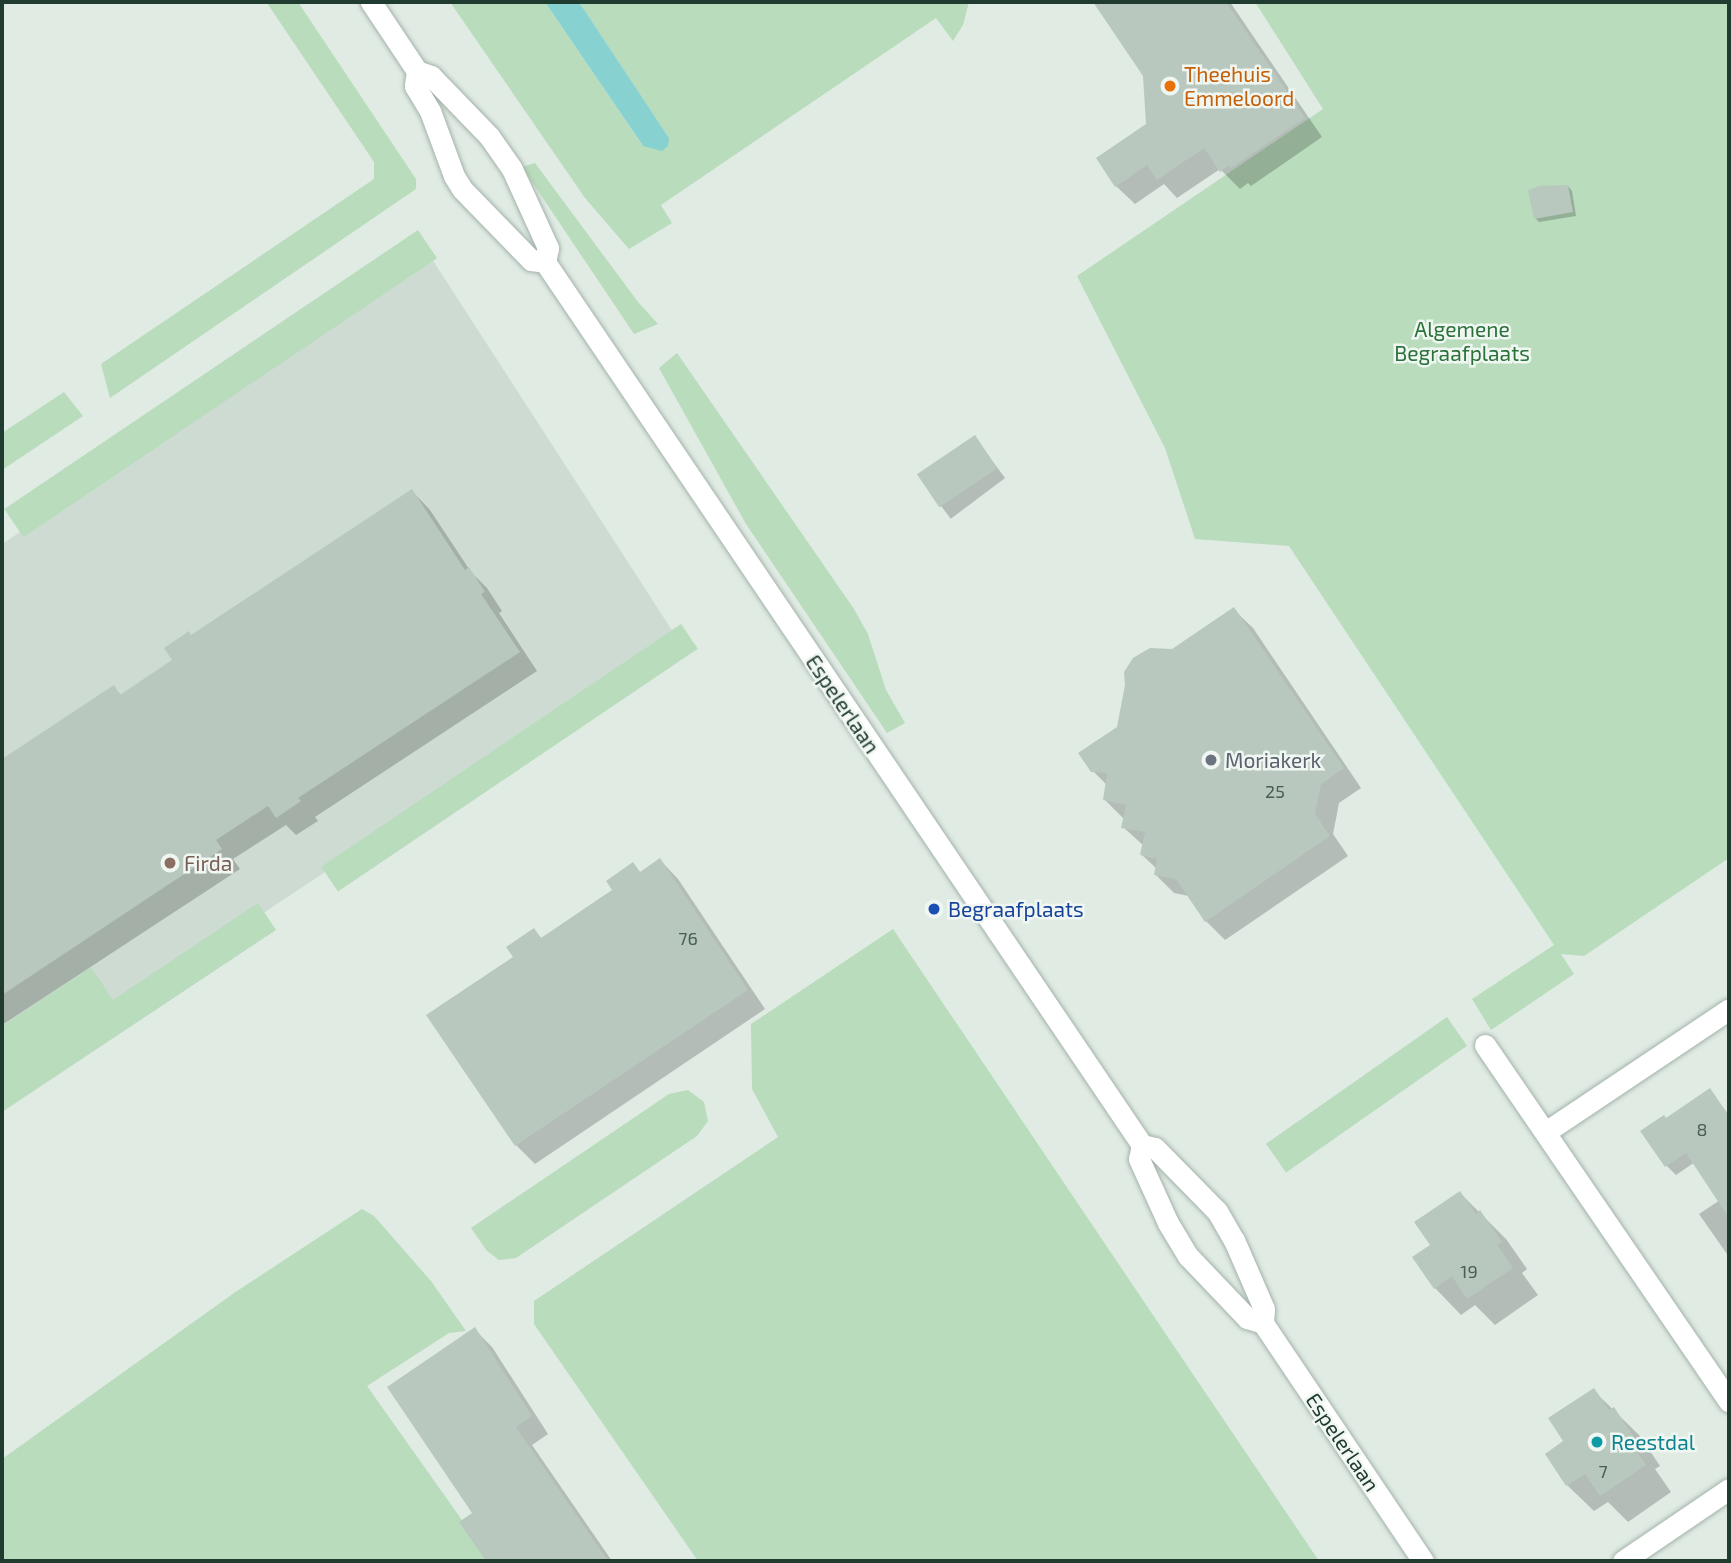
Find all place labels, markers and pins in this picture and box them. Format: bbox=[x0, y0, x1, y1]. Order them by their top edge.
place label: Theehuis Emmeloord bbox=[1184, 61, 1294, 111]
marker: Theehuis Emmeloord bbox=[1162, 78, 1178, 94]
place label: Moriakerk bbox=[1225, 747, 1321, 773]
marker: Moriakerk bbox=[1203, 752, 1219, 768]
place label: Firda bbox=[184, 850, 232, 876]
marker: Firda bbox=[162, 855, 178, 871]
place label: Begraafplaats bbox=[948, 896, 1084, 922]
marker: Begraafplaats bbox=[926, 901, 942, 917]
place label: Reestdal bbox=[1611, 1429, 1695, 1455]
marker: Reestdal bbox=[1589, 1434, 1605, 1450]

